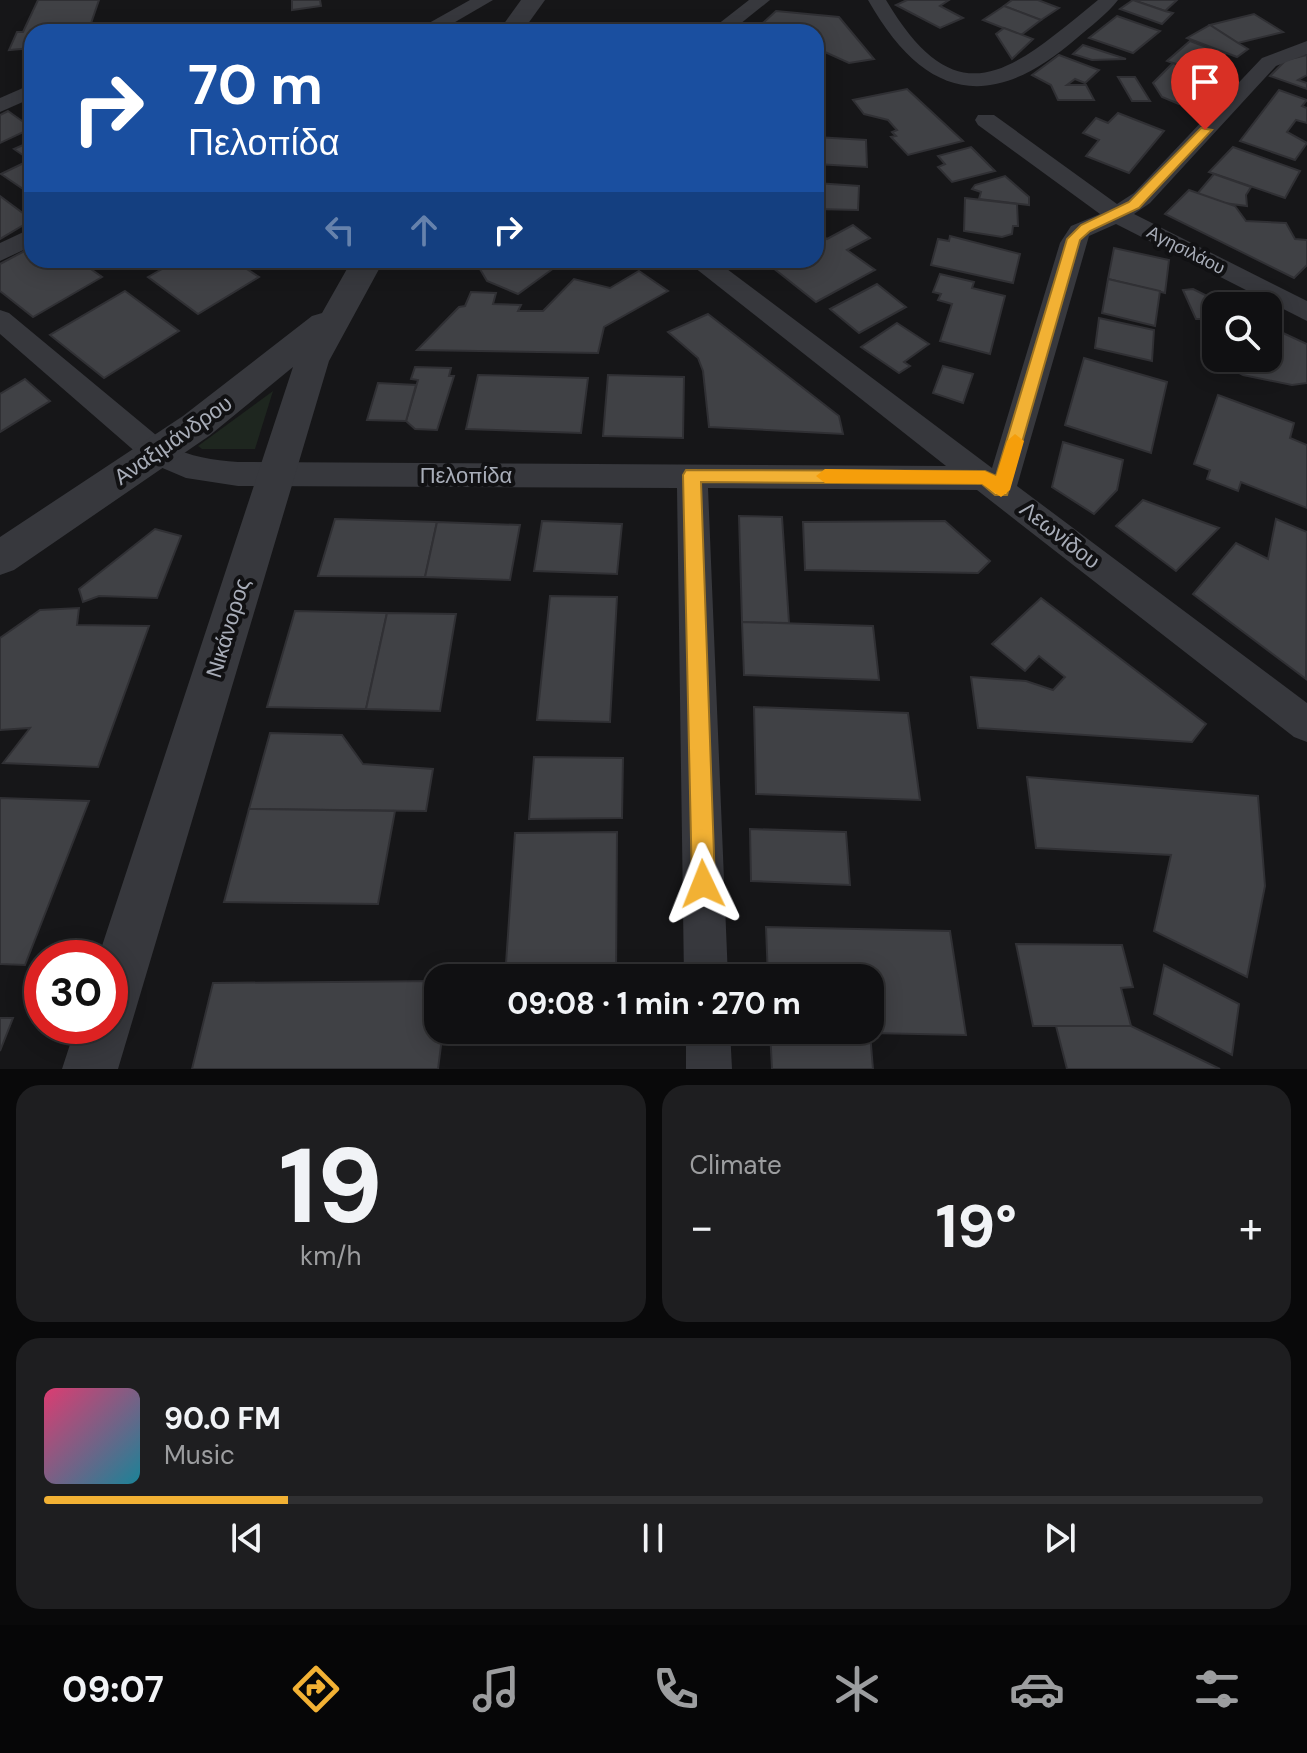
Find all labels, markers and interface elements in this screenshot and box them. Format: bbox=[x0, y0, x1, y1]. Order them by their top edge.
text: 70 m bbox=[188, 48, 323, 121]
pin bbox=[1171, 48, 1239, 130]
icon: right bbox=[56, 56, 160, 160]
icon: arrive bbox=[1183, 60, 1227, 104]
text: Πελοπίδα bbox=[188, 119, 340, 166]
icon: left bbox=[318, 208, 362, 252]
icon: ahead bbox=[402, 208, 446, 252]
icon: right bbox=[486, 208, 530, 252]
street label: Αγησιλάου bbox=[1143, 220, 1229, 280]
map controls bbox=[1202, 292, 1282, 372]
button: search bbox=[1202, 292, 1282, 372]
street label: Αναξιμάνδρου bbox=[108, 389, 238, 491]
street label: Πελοπίδα bbox=[420, 461, 513, 490]
street label: Λεωνίδου bbox=[1014, 495, 1106, 575]
street label: Νικάνορος bbox=[199, 575, 257, 681]
position arrow bbox=[661, 842, 745, 926]
speed limit sign: 30 bbox=[24, 940, 128, 1044]
text: 09:08 · 1 min · 270 m bbox=[507, 984, 801, 1023]
text: 19 bbox=[279, 1119, 383, 1254]
text: Climate bbox=[690, 1148, 782, 1182]
text: 19° bbox=[935, 1187, 1017, 1266]
text: − bbox=[690, 1198, 714, 1256]
text: + bbox=[1239, 1198, 1263, 1256]
text: km/h bbox=[300, 1239, 361, 1273]
text: 90.0 FM bbox=[164, 1399, 281, 1438]
text: Music bbox=[164, 1438, 235, 1472]
icon: previous bbox=[225, 1516, 269, 1560]
icon: pause bbox=[631, 1516, 675, 1560]
icon: next bbox=[1038, 1516, 1082, 1560]
icon: directions bbox=[288, 1661, 344, 1717]
icon: music bbox=[468, 1661, 524, 1717]
icon: phone bbox=[648, 1661, 704, 1717]
icon: climate bbox=[829, 1661, 885, 1717]
icon: car bbox=[1009, 1661, 1065, 1717]
icon: filters bbox=[1189, 1661, 1245, 1717]
text: 09:07 bbox=[62, 1666, 164, 1713]

